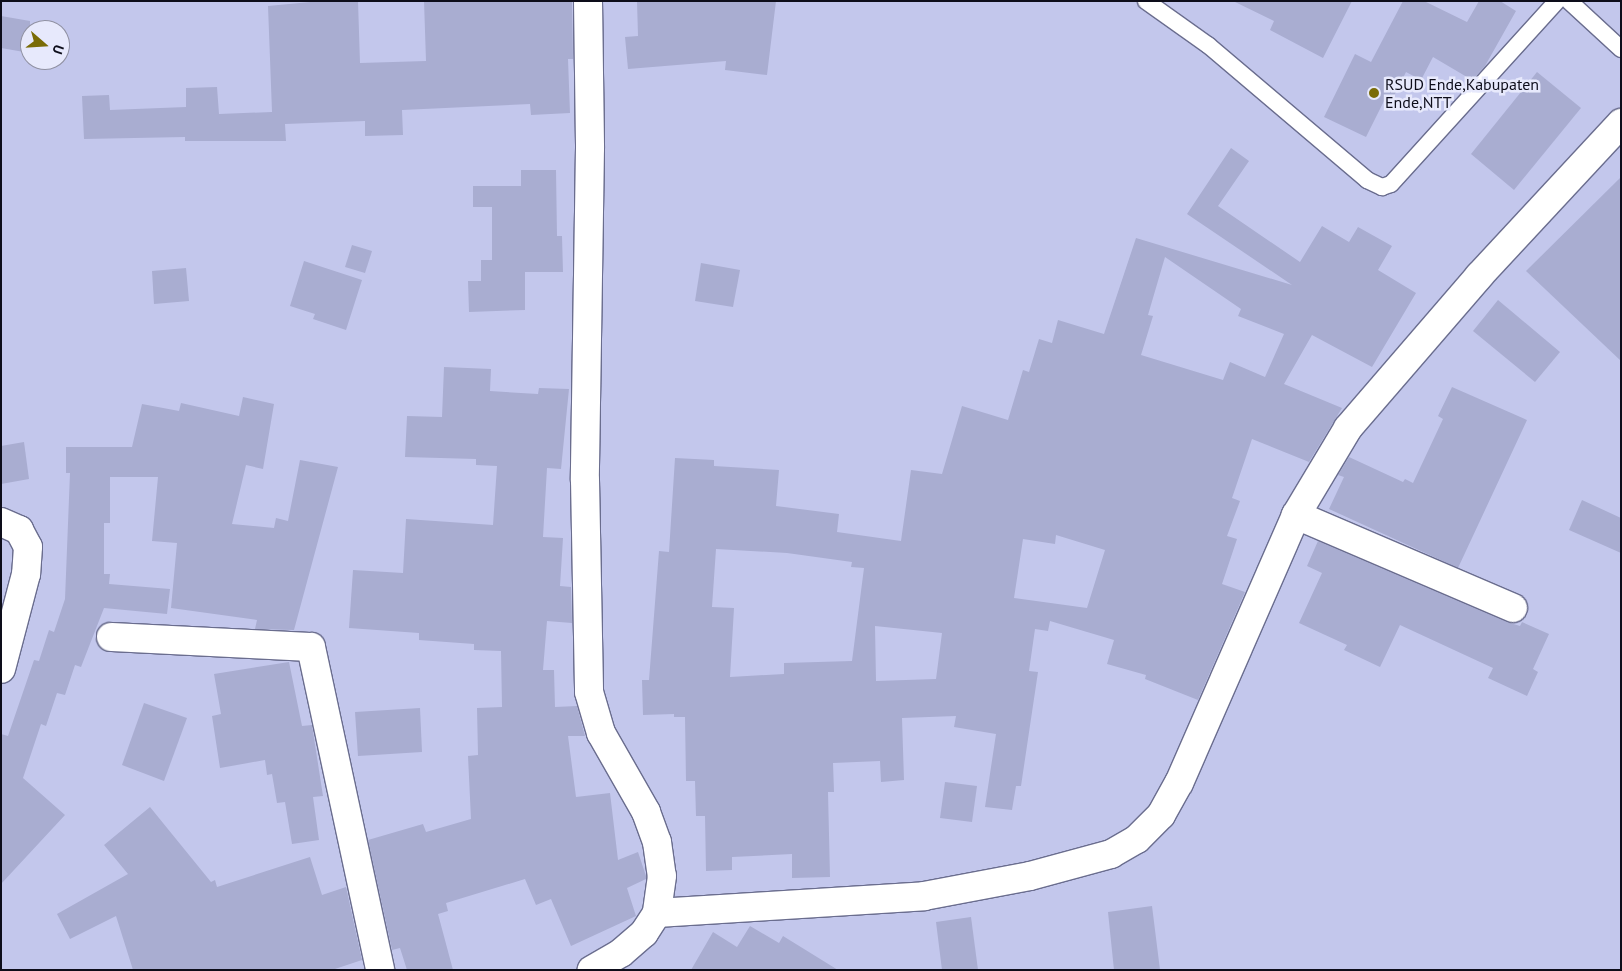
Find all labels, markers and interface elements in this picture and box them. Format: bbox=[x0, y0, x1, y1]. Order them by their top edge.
north arrow bbox=[20, 20, 70, 70]
text: U bbox=[48, 42, 68, 57]
place label: RSUD Ende,Kabupaten Ende,NTT bbox=[1385, 74, 1539, 112]
marker: RSUD Ende,Kabupaten Ende,NTT bbox=[1367, 86, 1381, 100]

